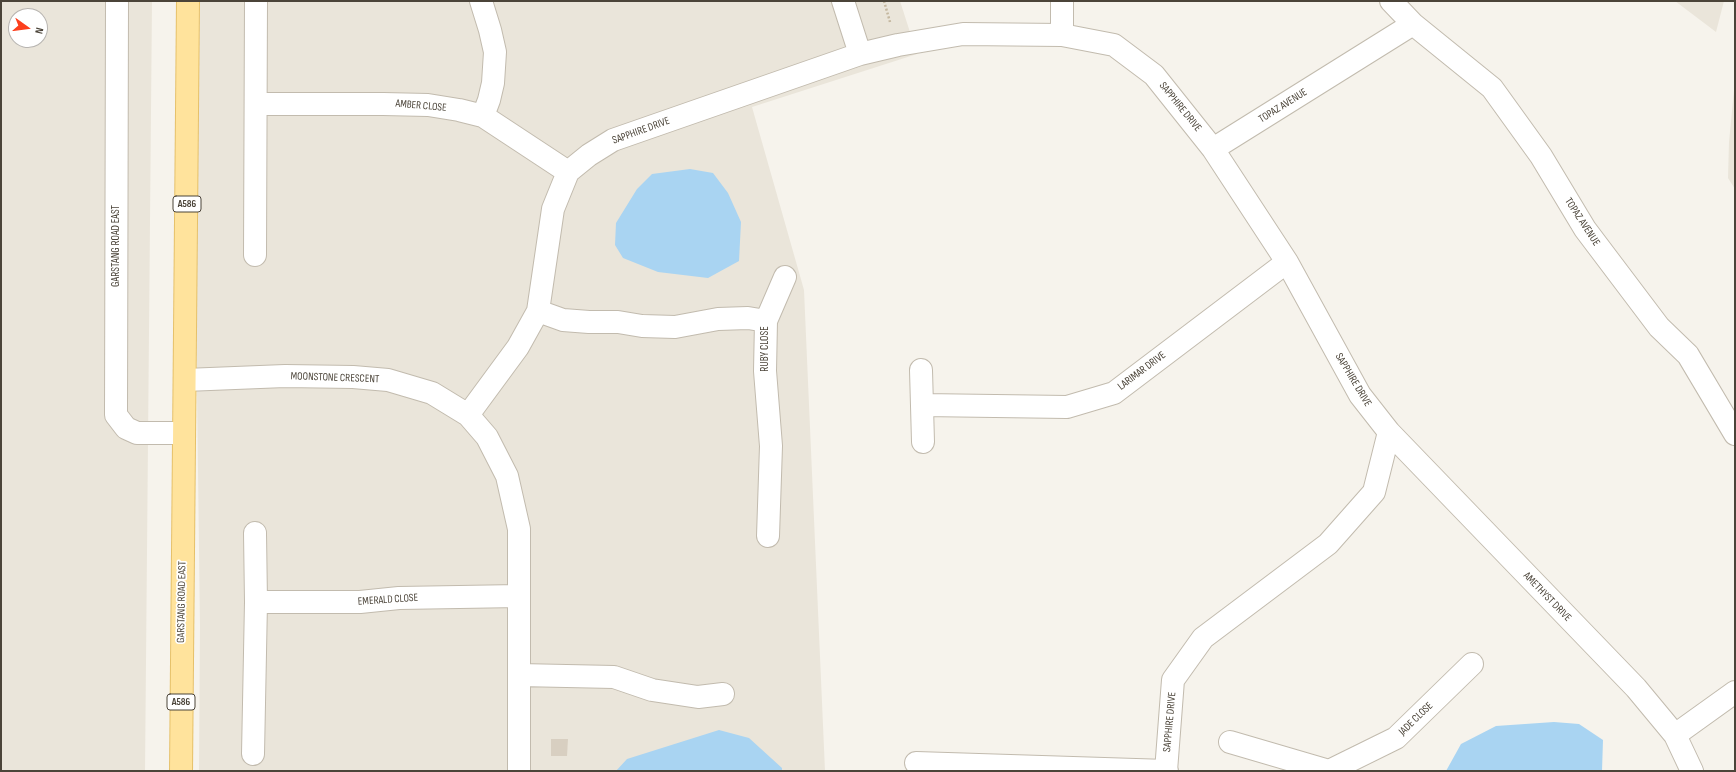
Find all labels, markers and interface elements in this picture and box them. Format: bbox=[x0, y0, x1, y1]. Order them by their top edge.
north arrow bbox=[8, 8, 48, 48]
text: N bbox=[32, 26, 46, 35]
street label: SAPPHIRE DRIVE bbox=[1156, 80, 1204, 134]
street label: TOPAZ AVENUE bbox=[1256, 86, 1310, 126]
street label: AMBER CLOSE bbox=[395, 97, 447, 115]
street label: SAPPHIRE DRIVE bbox=[611, 115, 671, 147]
street label: TOPAZ AVENUE bbox=[1562, 195, 1602, 249]
road number: A586 bbox=[173, 196, 201, 212]
street label: GARSTANG ROAD EAST bbox=[109, 205, 123, 287]
street label: RUBY CLOSE bbox=[758, 326, 772, 372]
street label: LARIMAR DRIVE bbox=[1115, 349, 1169, 393]
street label: SAPPHIRE DRIVE bbox=[1332, 351, 1374, 409]
street label: MOONSTONE CRESCENT bbox=[290, 370, 380, 386]
street label: GARSTANG ROAD EAST bbox=[175, 561, 189, 643]
street label: AMETHYST DRIVE bbox=[1520, 570, 1574, 624]
street label: EMERALD CLOSE bbox=[357, 591, 419, 609]
street label: SAPPHIRE DRIVE bbox=[1161, 692, 1179, 752]
road number: A586 bbox=[167, 694, 195, 710]
street label: JADE CLOSE bbox=[1396, 700, 1436, 738]

